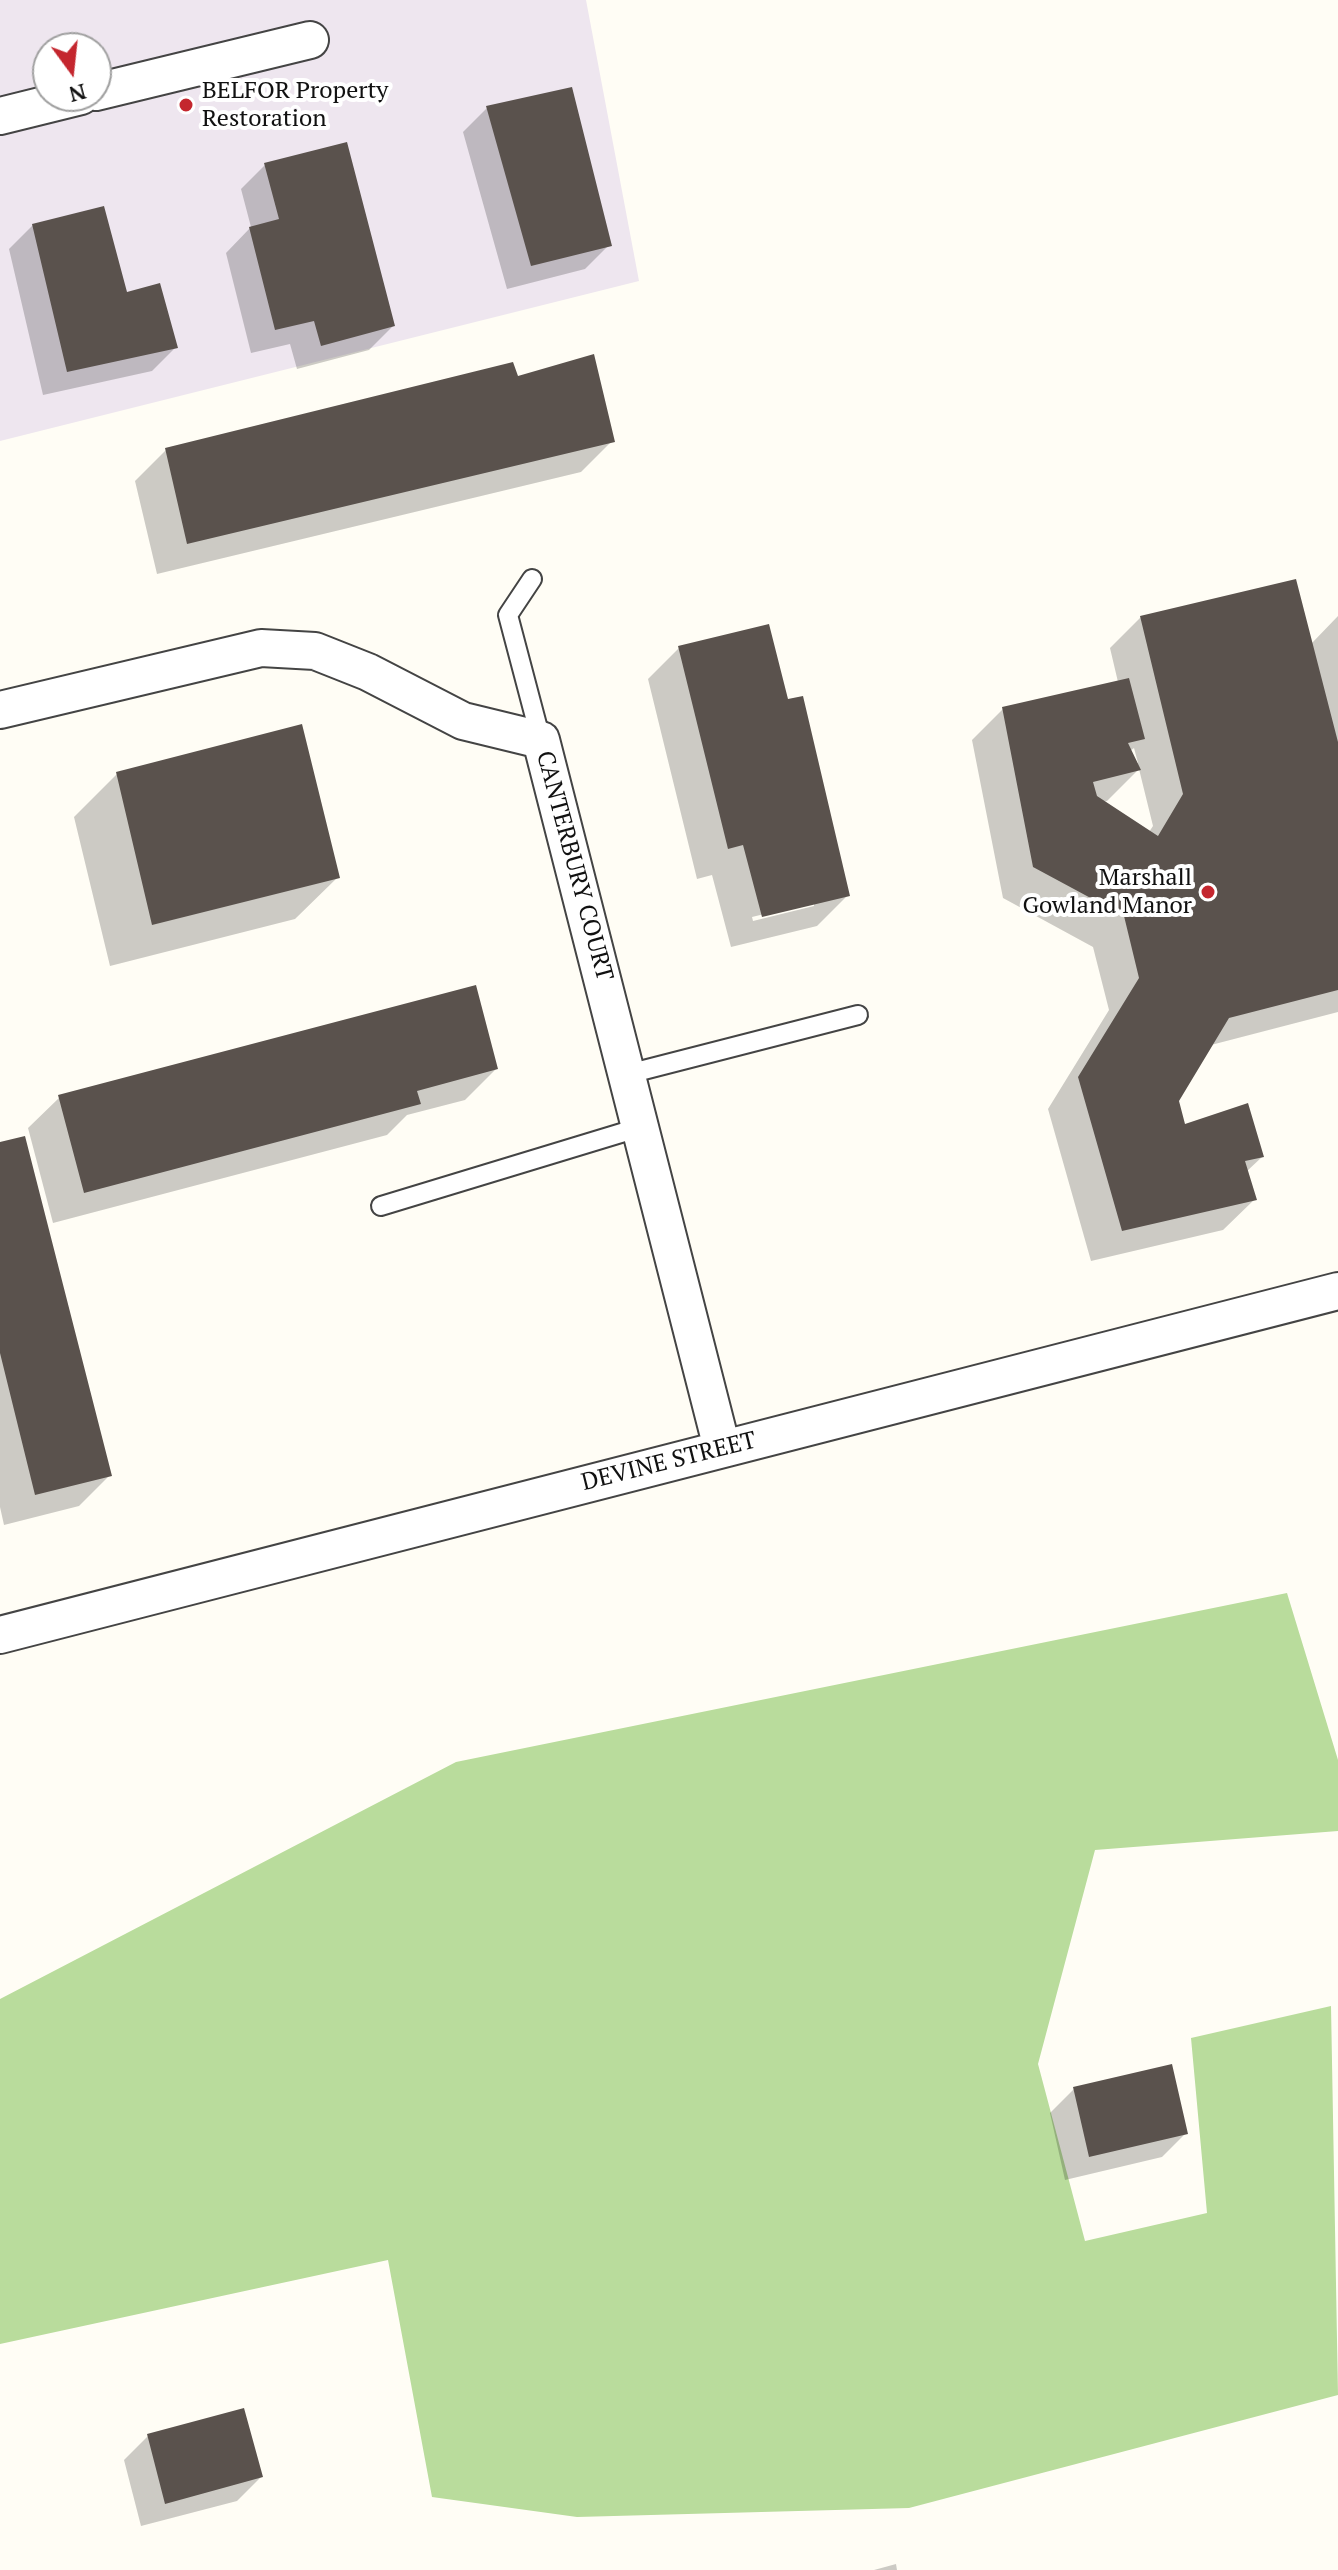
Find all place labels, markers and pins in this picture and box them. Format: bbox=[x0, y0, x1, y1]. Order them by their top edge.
place label: BELFOR Property Restoration bbox=[202, 77, 388, 133]
marker: BELFOR Property Restoration bbox=[177, 96, 195, 114]
place label: Marshall Gowland Manor bbox=[1023, 864, 1192, 920]
marker: Marshall Gowland Manor bbox=[1199, 883, 1217, 901]

